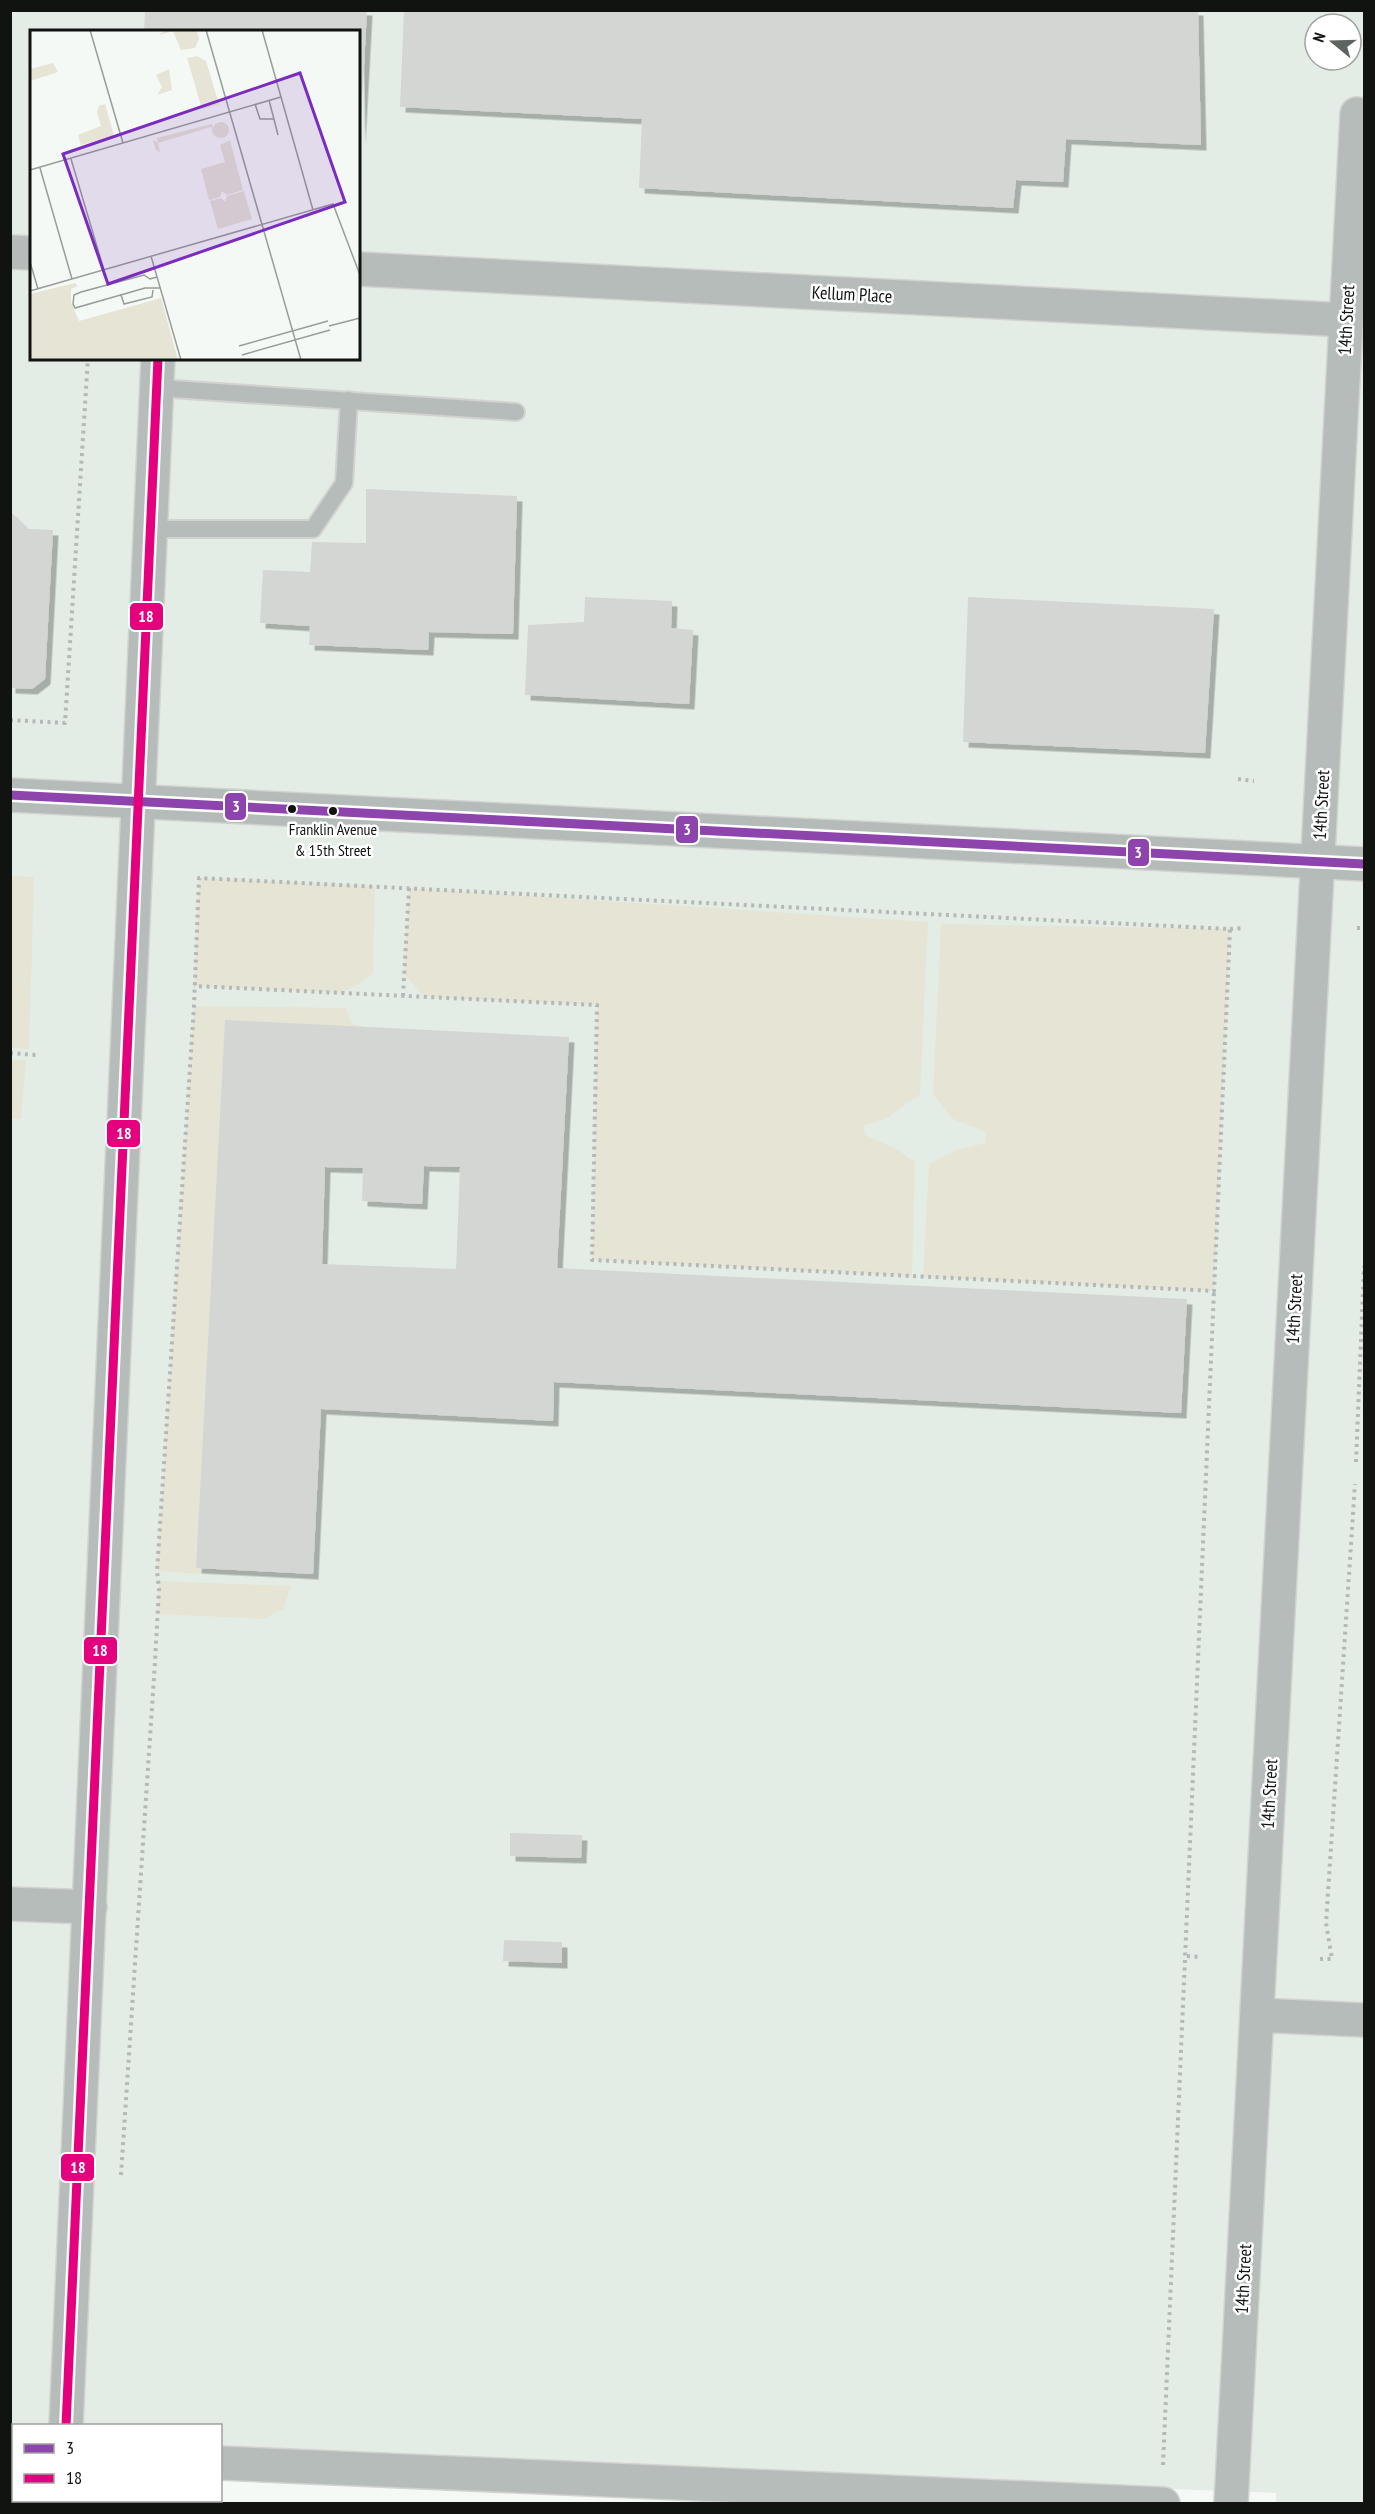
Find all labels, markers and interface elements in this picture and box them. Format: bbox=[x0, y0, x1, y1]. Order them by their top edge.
north arrow bbox=[1303, 12, 1363, 72]
inset map bbox=[30, 30, 360, 360]
text: N bbox=[1308, 30, 1330, 44]
street label: Kellum Place bbox=[811, 280, 893, 308]
street label: 14th Street bbox=[1333, 284, 1359, 356]
line badge: 18 bbox=[129, 602, 164, 631]
text: 18 bbox=[138, 606, 154, 626]
street label: 14th Street bbox=[1308, 769, 1334, 841]
line badge: 3 bbox=[224, 792, 247, 821]
text: 3 bbox=[232, 796, 240, 816]
unlabelled marker bbox=[286, 803, 298, 815]
marker: Franklin Avenue & 15th Street bbox=[327, 805, 339, 817]
line badge: 3 bbox=[675, 815, 699, 844]
place label: Franklin Avenue & 15th Street bbox=[289, 819, 377, 860]
text: 3 bbox=[683, 819, 691, 839]
line badge: 3 bbox=[1127, 838, 1150, 867]
text: 3 bbox=[1134, 842, 1142, 862]
line badge: 18 bbox=[106, 1119, 141, 1148]
text: 18 bbox=[116, 1123, 132, 1143]
street label: 14th Street bbox=[1281, 1273, 1307, 1345]
line badge: 18 bbox=[83, 1636, 118, 1665]
text: 18 bbox=[92, 1640, 108, 1660]
street label: 14th Street bbox=[1256, 1758, 1282, 1830]
line badge: 18 bbox=[60, 2153, 95, 2182]
text: 18 bbox=[70, 2157, 86, 2177]
street label: 14th Street bbox=[1230, 2243, 1256, 2315]
legend bbox=[12, 2424, 222, 2502]
text: 3 bbox=[66, 2436, 74, 2459]
text: 18 bbox=[66, 2466, 82, 2489]

